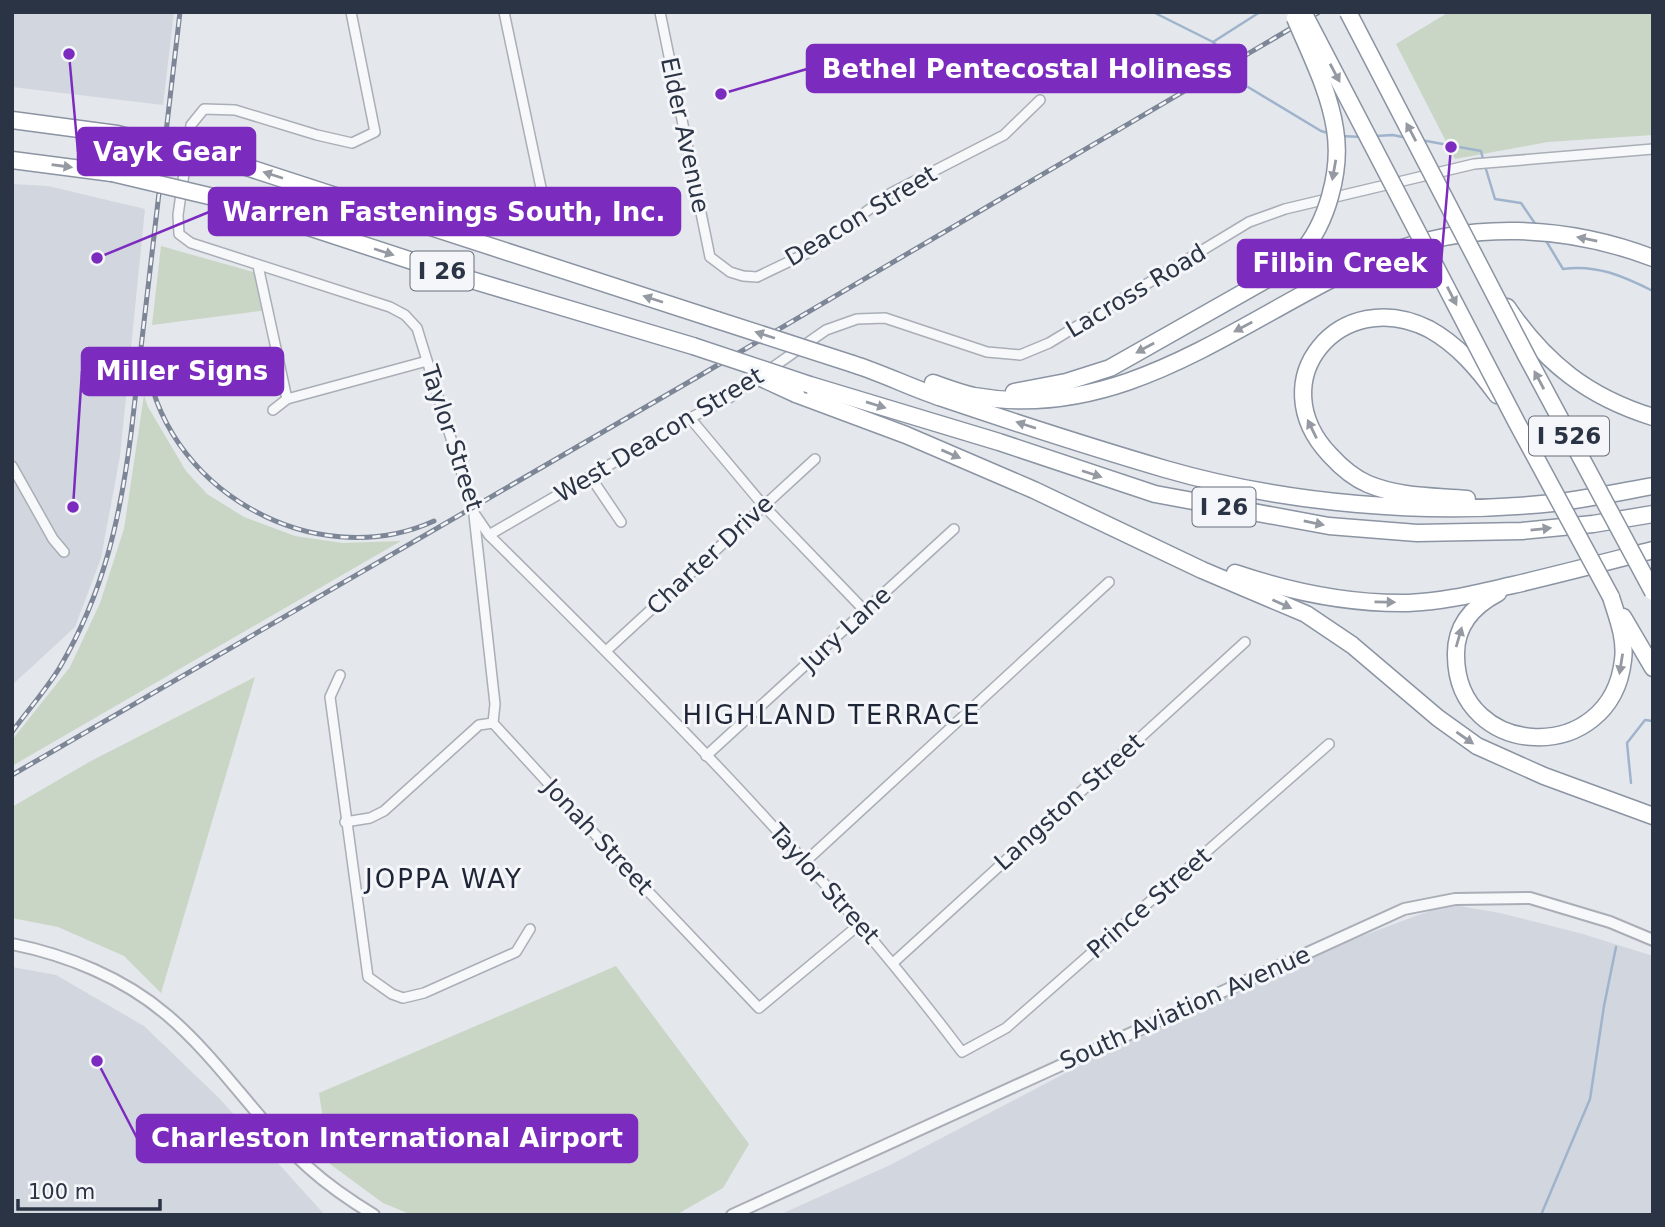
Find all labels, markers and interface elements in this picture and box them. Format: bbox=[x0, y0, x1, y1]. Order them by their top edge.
callout: Bethel Pentecostal Holiness bbox=[807, 45, 1246, 92]
text: Bethel Pentecostal Holiness bbox=[822, 54, 1232, 84]
street label: Elder Avenue bbox=[655, 55, 715, 215]
one-way arrow bbox=[1328, 63, 1340, 83]
one-way arrow bbox=[1405, 122, 1416, 142]
callout: Vayk Gear bbox=[78, 128, 255, 175]
text: Vayk Gear bbox=[93, 137, 241, 167]
one-way arrow bbox=[1329, 159, 1340, 181]
one-way arrow bbox=[51, 160, 73, 171]
street label: Deacon Street bbox=[780, 160, 942, 272]
one-way arrow bbox=[263, 169, 284, 180]
callout: Warren Fastenings South, Inc. bbox=[209, 188, 680, 235]
text: Warren Fastenings South, Inc. bbox=[223, 197, 665, 227]
one-way arrow bbox=[1576, 233, 1598, 244]
street label: Lacross Road bbox=[1061, 238, 1211, 344]
callout: Filbin Creek bbox=[1238, 240, 1441, 287]
one-way arrow bbox=[374, 247, 395, 257]
text: Filbin Creek bbox=[1252, 248, 1428, 278]
road number: I 26 bbox=[410, 252, 474, 290]
one-way arrow bbox=[1446, 286, 1457, 306]
one-way arrow bbox=[642, 293, 663, 303]
one-way arrow bbox=[1233, 322, 1253, 333]
one-way arrow bbox=[754, 329, 775, 340]
one-way arrow bbox=[1136, 342, 1155, 354]
callout: Miller Signs bbox=[82, 348, 283, 395]
text: Miller Signs bbox=[96, 356, 268, 386]
street label: Taylor Street bbox=[415, 361, 489, 514]
street label: West Deacon Street bbox=[550, 362, 768, 508]
one-way arrow bbox=[1534, 370, 1546, 390]
one-way arrow bbox=[865, 400, 886, 410]
road number: I 526 bbox=[1529, 416, 1609, 456]
one-way arrow bbox=[1016, 419, 1037, 430]
one-way arrow bbox=[1306, 419, 1317, 439]
one-way arrow bbox=[941, 449, 962, 460]
one-way arrow bbox=[1082, 470, 1103, 480]
road number: I 26 bbox=[1192, 488, 1256, 526]
street label: Charter Drive bbox=[641, 489, 779, 621]
one-way arrow bbox=[1303, 518, 1325, 529]
one-way arrow bbox=[1530, 523, 1552, 534]
street label: Jury Lane bbox=[794, 581, 897, 679]
one-way arrow bbox=[1374, 597, 1396, 608]
one-way arrow bbox=[1272, 598, 1292, 610]
one-way arrow bbox=[1455, 626, 1465, 647]
one-way arrow bbox=[1616, 653, 1627, 675]
district label: HIGHLAND TERRACE bbox=[683, 700, 981, 730]
street label: Langston Street bbox=[989, 728, 1149, 876]
one-way arrow bbox=[1456, 731, 1474, 745]
street label: Jonah Street bbox=[536, 772, 659, 900]
street label: Taylor Street bbox=[762, 818, 885, 950]
street label: Prince Street bbox=[1082, 842, 1216, 964]
district label: JOPPA WAY bbox=[363, 864, 523, 894]
street label: South Aviation Avenue bbox=[1056, 940, 1314, 1076]
callout: Charleston International Airport bbox=[137, 1115, 637, 1162]
text: Charleston International Airport bbox=[151, 1123, 623, 1153]
scale bar bbox=[18, 1168, 159, 1212]
text: 100 m bbox=[28, 1180, 95, 1204]

